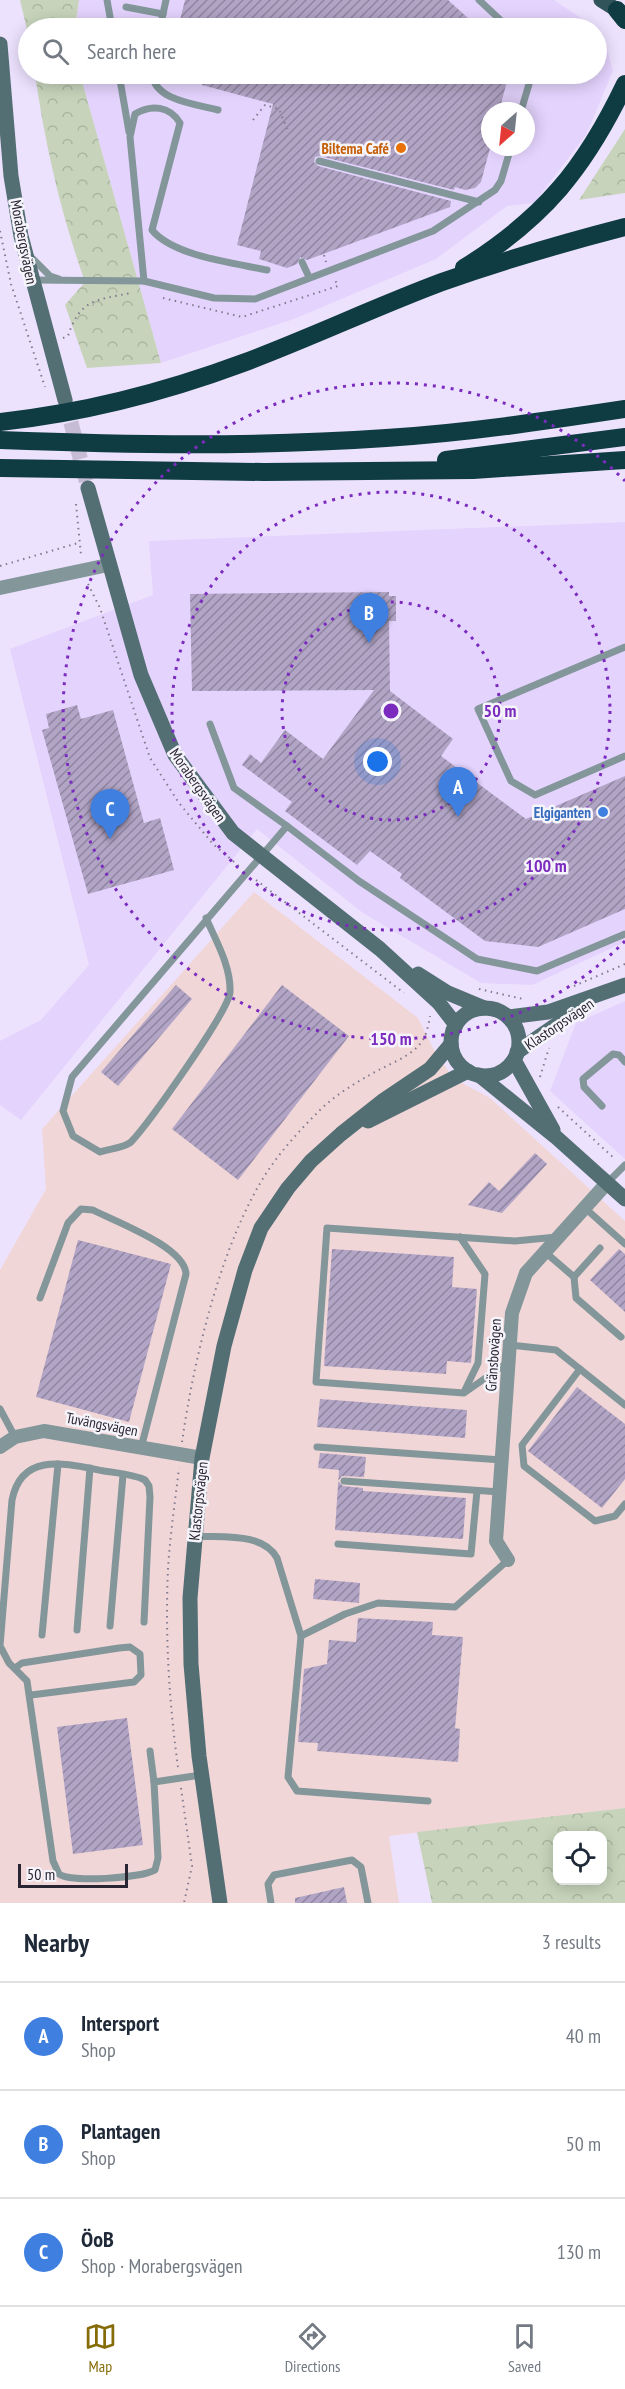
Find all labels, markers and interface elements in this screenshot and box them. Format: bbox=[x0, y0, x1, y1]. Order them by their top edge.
search box bbox=[18, 18, 607, 84]
icon: search bbox=[39, 35, 72, 68]
text: Search here bbox=[87, 37, 176, 65]
north arrow bbox=[481, 102, 535, 156]
place label: Biltema Café bbox=[321, 139, 389, 158]
marker: Biltema Café bbox=[394, 141, 408, 155]
street label: Morabergsvägen bbox=[7, 198, 41, 286]
pin: B bbox=[350, 594, 388, 643]
text: 50 m bbox=[484, 699, 516, 722]
centre of rings bbox=[381, 701, 401, 721]
street label: Morabergsvägen bbox=[166, 744, 230, 826]
your location bbox=[363, 747, 392, 776]
pin: A bbox=[438, 768, 478, 817]
pin: C bbox=[90, 790, 130, 839]
place label: Elgiganten bbox=[534, 803, 591, 822]
marker: Elgiganten bbox=[596, 805, 610, 819]
text: 100 m bbox=[525, 854, 567, 877]
street label: Klastorpsvägen bbox=[521, 994, 597, 1054]
text: 150 m bbox=[370, 1027, 412, 1050]
street label: Gränsbovägen bbox=[481, 1318, 505, 1392]
street label: Tuvängsvägen bbox=[64, 1408, 140, 1440]
street label: Klastorpsvägen bbox=[184, 1461, 212, 1541]
map controls bbox=[553, 1831, 607, 1885]
button: locate bbox=[553, 1831, 607, 1885]
scale bar bbox=[18, 1861, 128, 1888]
text: 50 m bbox=[27, 1864, 55, 1884]
text: Nearby bbox=[24, 1926, 89, 1959]
text: 3 results bbox=[542, 1929, 601, 1955]
text: Intersport bbox=[81, 2009, 159, 2037]
text: A bbox=[38, 2023, 49, 2049]
text: 40 m bbox=[566, 2023, 601, 2049]
text: Shop bbox=[81, 2037, 116, 2063]
text: Plantagen bbox=[81, 2117, 160, 2145]
text: B bbox=[39, 2131, 48, 2157]
text: 50 m bbox=[566, 2131, 601, 2157]
text: Shop bbox=[81, 2145, 116, 2171]
text: ÖoB bbox=[81, 2225, 114, 2253]
text: C bbox=[39, 2239, 48, 2265]
text: 130 m bbox=[557, 2239, 601, 2265]
text: Shop · Morabergsvägen bbox=[81, 2253, 243, 2279]
tab: Map bbox=[84, 2320, 117, 2376]
tab: Directions bbox=[285, 2320, 340, 2376]
tab: Saved bbox=[508, 2320, 541, 2376]

